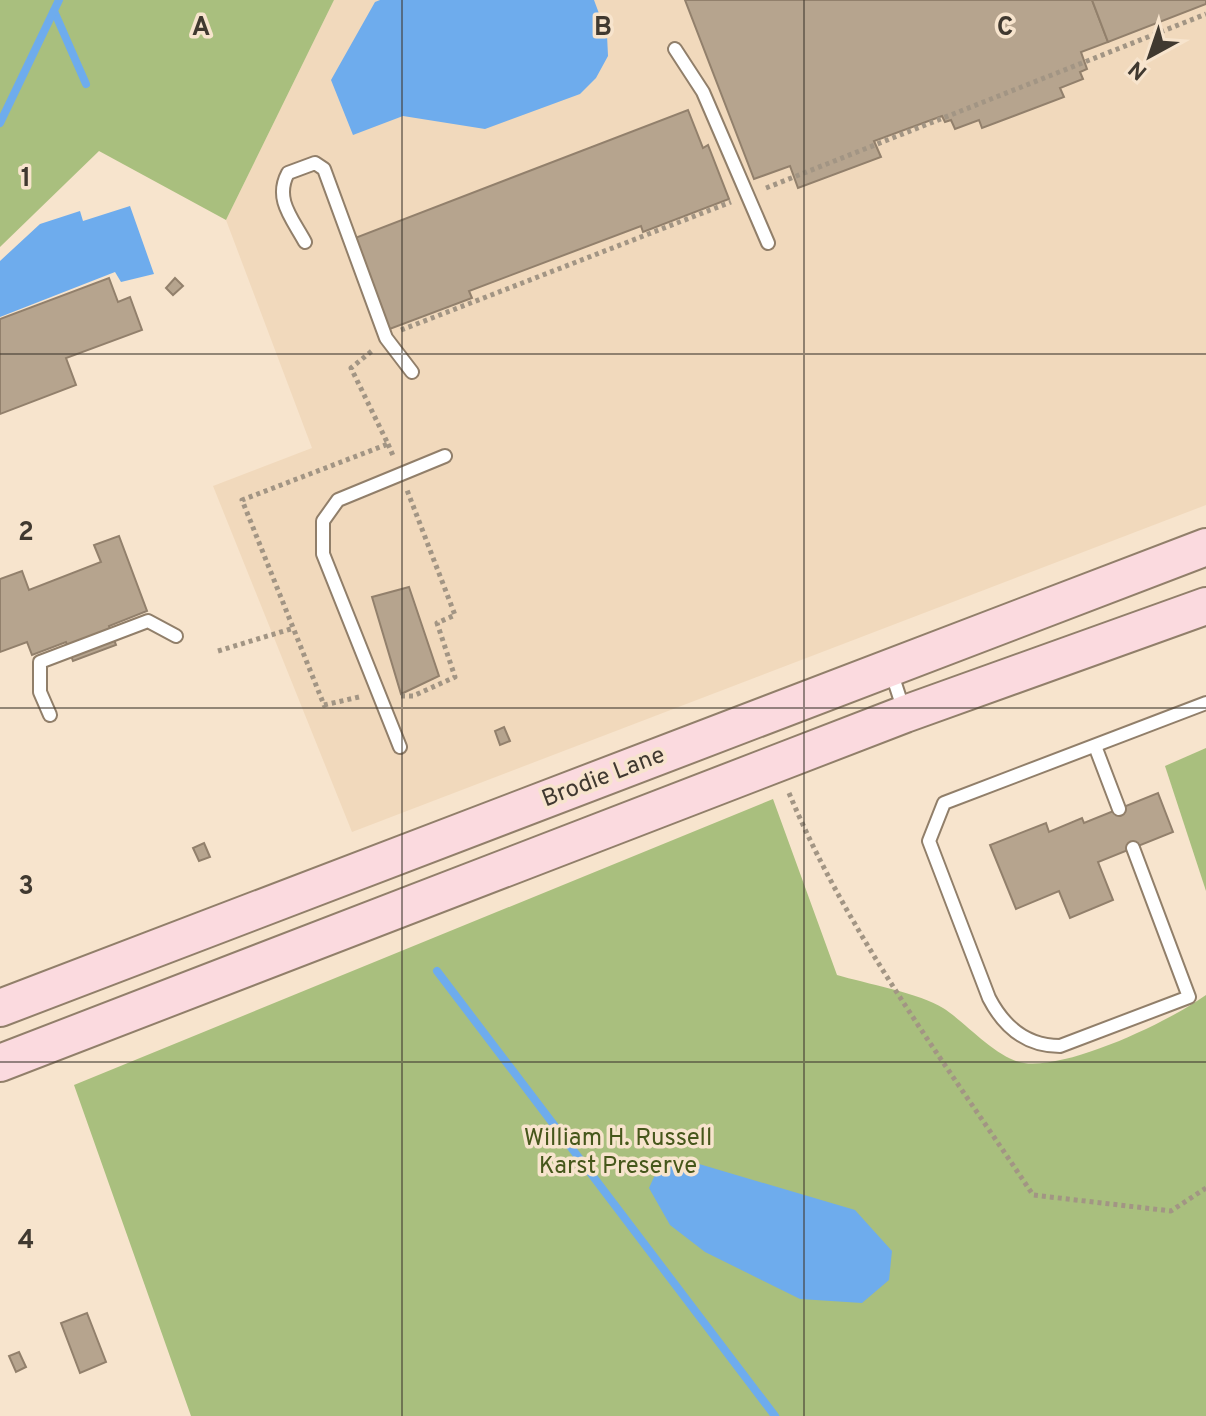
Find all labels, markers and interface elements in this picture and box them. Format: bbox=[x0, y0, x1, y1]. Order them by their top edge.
text: A bbox=[192, 12, 210, 45]
text: B bbox=[594, 12, 612, 45]
text: C bbox=[997, 12, 1013, 45]
north arrow bbox=[1110, 16, 1190, 96]
text: N bbox=[1124, 54, 1153, 85]
text: 1 bbox=[21, 163, 31, 196]
text: 2 bbox=[18, 517, 34, 550]
street label: Brodie Lane bbox=[538, 741, 670, 815]
text: 3 bbox=[18, 871, 34, 904]
park label: William H. Russell Karst Preserve bbox=[524, 1124, 712, 1182]
text: 4 bbox=[18, 1225, 34, 1258]

